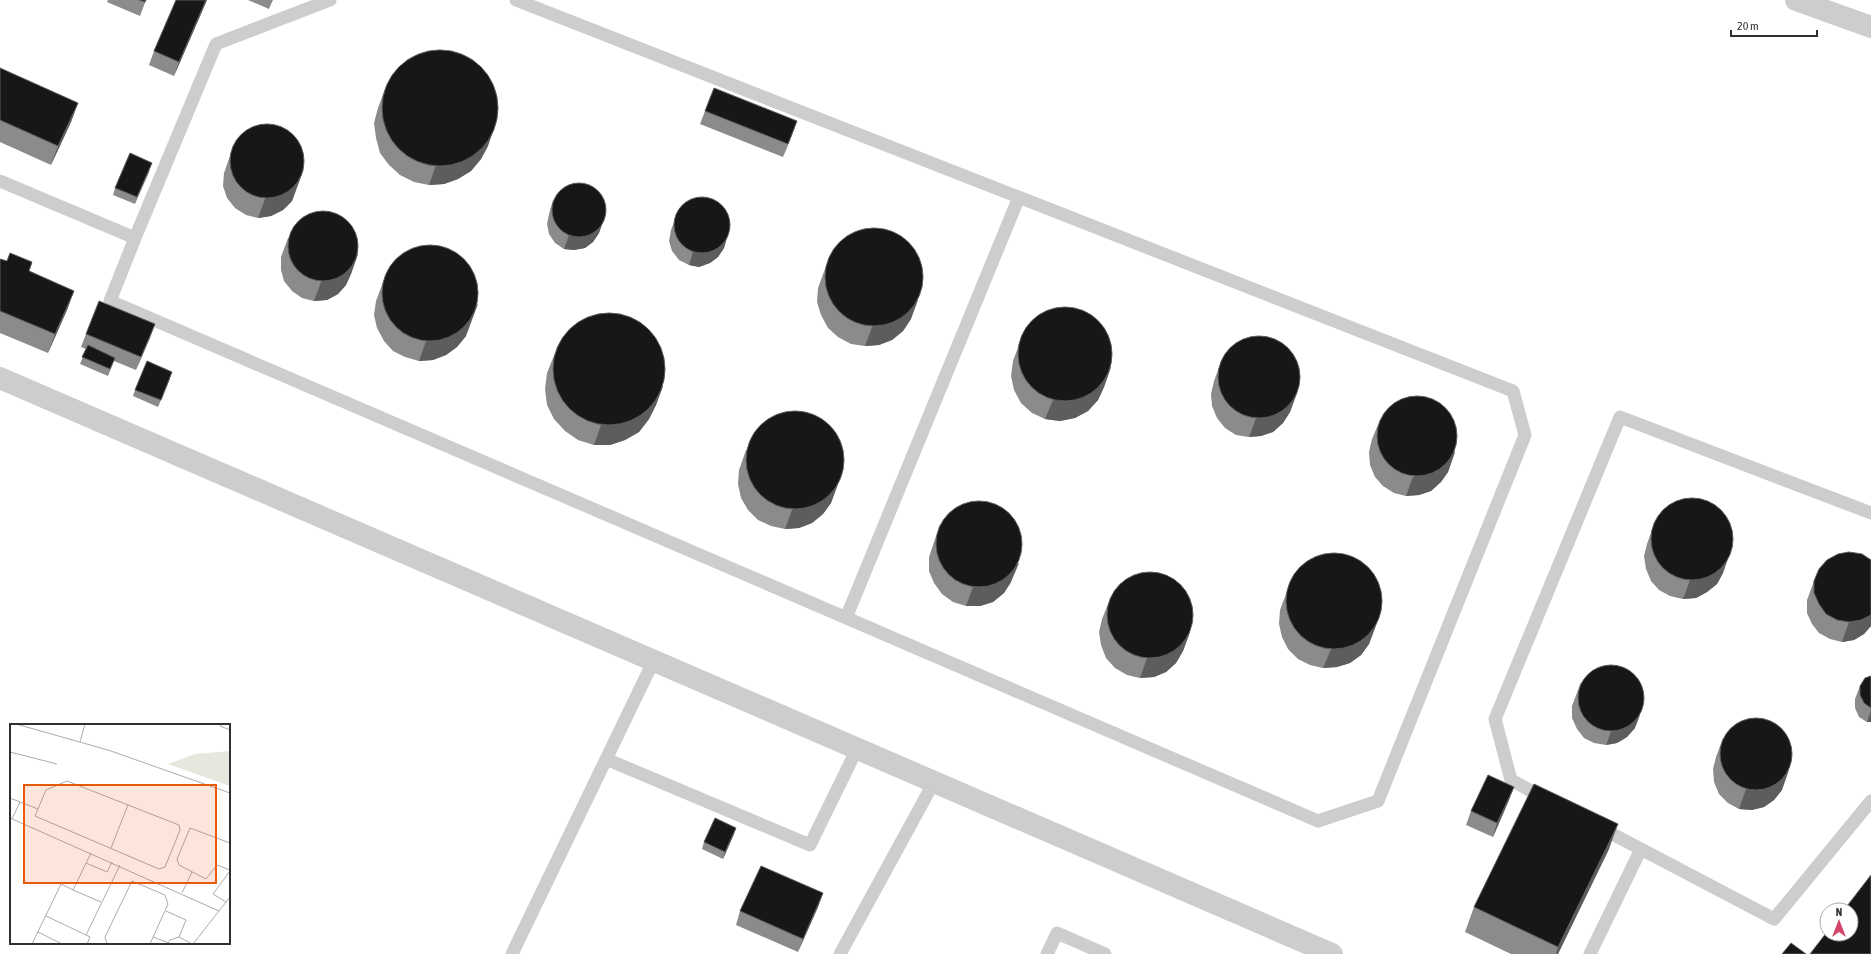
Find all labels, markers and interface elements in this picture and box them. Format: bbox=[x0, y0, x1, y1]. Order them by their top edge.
scale bar bbox=[1731, 12, 1817, 38]
text: 20 m bbox=[1737, 19, 1759, 33]
inset map bbox=[10, 724, 230, 944]
north arrow bbox=[1819, 902, 1859, 942]
text: N bbox=[1836, 906, 1842, 918]

